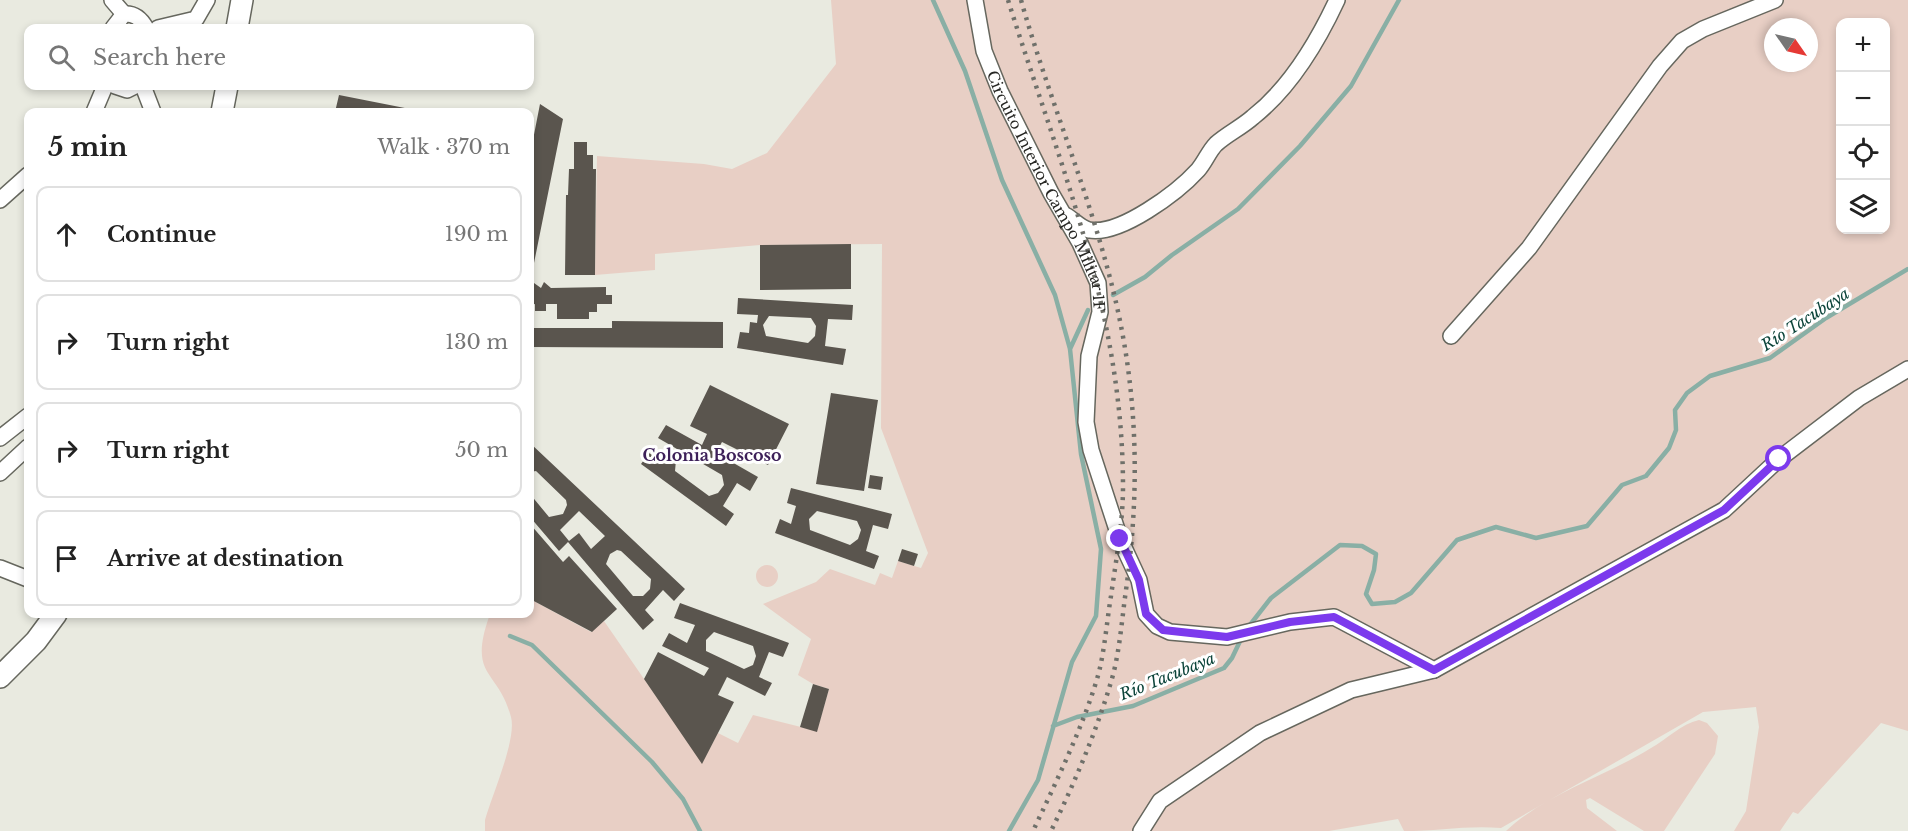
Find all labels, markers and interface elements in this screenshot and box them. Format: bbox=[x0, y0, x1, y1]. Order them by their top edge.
north arrow bbox=[1764, 18, 1818, 72]
map controls bbox=[1836, 18, 1890, 234]
button: + bbox=[1836, 18, 1890, 72]
search box bbox=[24, 24, 534, 90]
icon: search bbox=[45, 41, 78, 74]
text: Search here bbox=[93, 44, 226, 71]
street label: Circuito Interior Campo Militar 1F bbox=[983, 67, 1109, 312]
button: − bbox=[1836, 72, 1890, 126]
button: locate bbox=[1836, 126, 1890, 180]
text: 5 min bbox=[48, 131, 127, 163]
text: Walk · 370 m bbox=[378, 135, 510, 159]
button: layers bbox=[1836, 180, 1890, 234]
icon: ahead bbox=[50, 218, 83, 251]
text: Continue bbox=[107, 221, 216, 248]
text: 190 m bbox=[445, 222, 508, 246]
water label: Río Tacubaya bbox=[1756, 283, 1853, 356]
icon: right bbox=[50, 326, 83, 359]
text: Turn right bbox=[107, 329, 229, 356]
text: 130 m bbox=[445, 330, 508, 354]
icon: right bbox=[50, 434, 83, 467]
text: Turn right bbox=[107, 437, 229, 464]
text: 50 m bbox=[455, 438, 508, 462]
district label: Colonia Boscoso bbox=[642, 445, 782, 465]
route start bbox=[1765, 445, 1791, 471]
route end bbox=[1106, 525, 1132, 551]
icon: arrive bbox=[50, 542, 83, 575]
text: Arrive at destination bbox=[107, 545, 344, 572]
water label: Río Tacubaya bbox=[1115, 648, 1218, 705]

